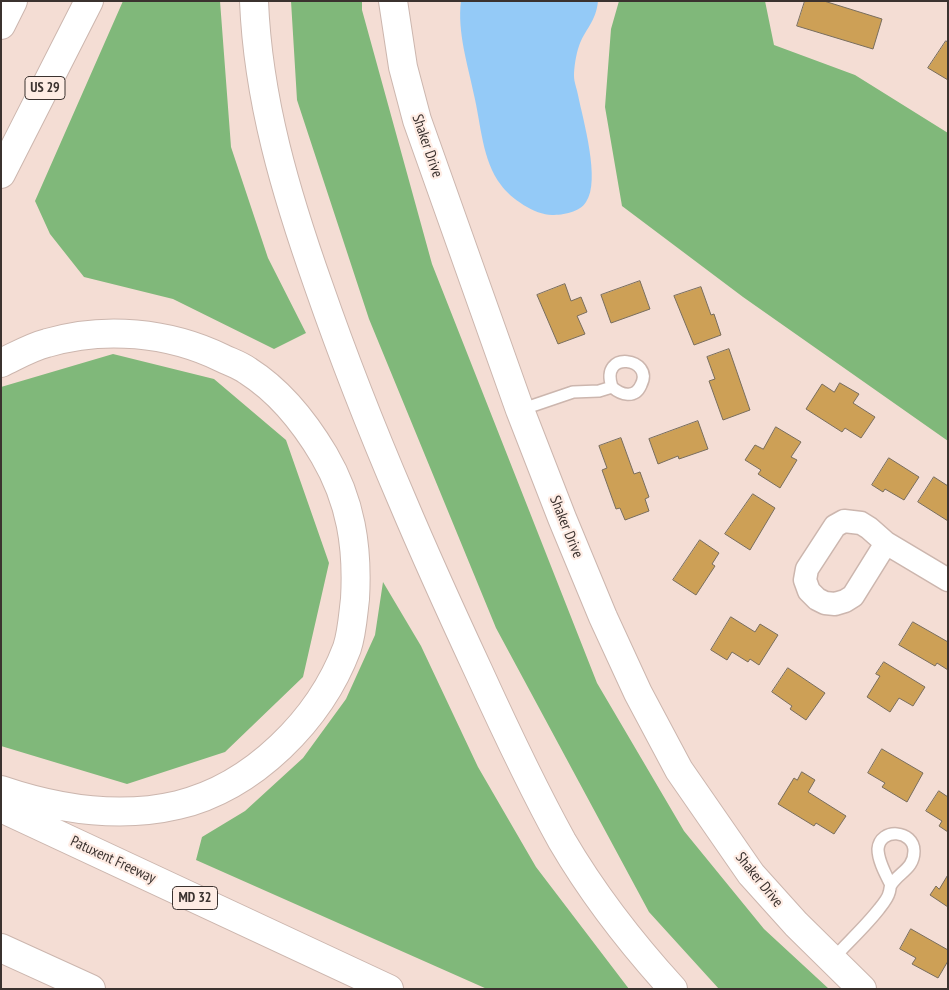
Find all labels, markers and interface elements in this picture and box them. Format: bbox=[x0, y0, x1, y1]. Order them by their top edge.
road number: US 29 bbox=[25, 76, 65, 100]
street label: Shaker Drive bbox=[408, 112, 446, 180]
street label: Shaker Drive bbox=[545, 493, 587, 561]
street label: Patuxent Freeway bbox=[68, 832, 158, 888]
street label: Shaker Drive bbox=[731, 849, 787, 911]
road number: MD 32 bbox=[172, 886, 218, 910]

